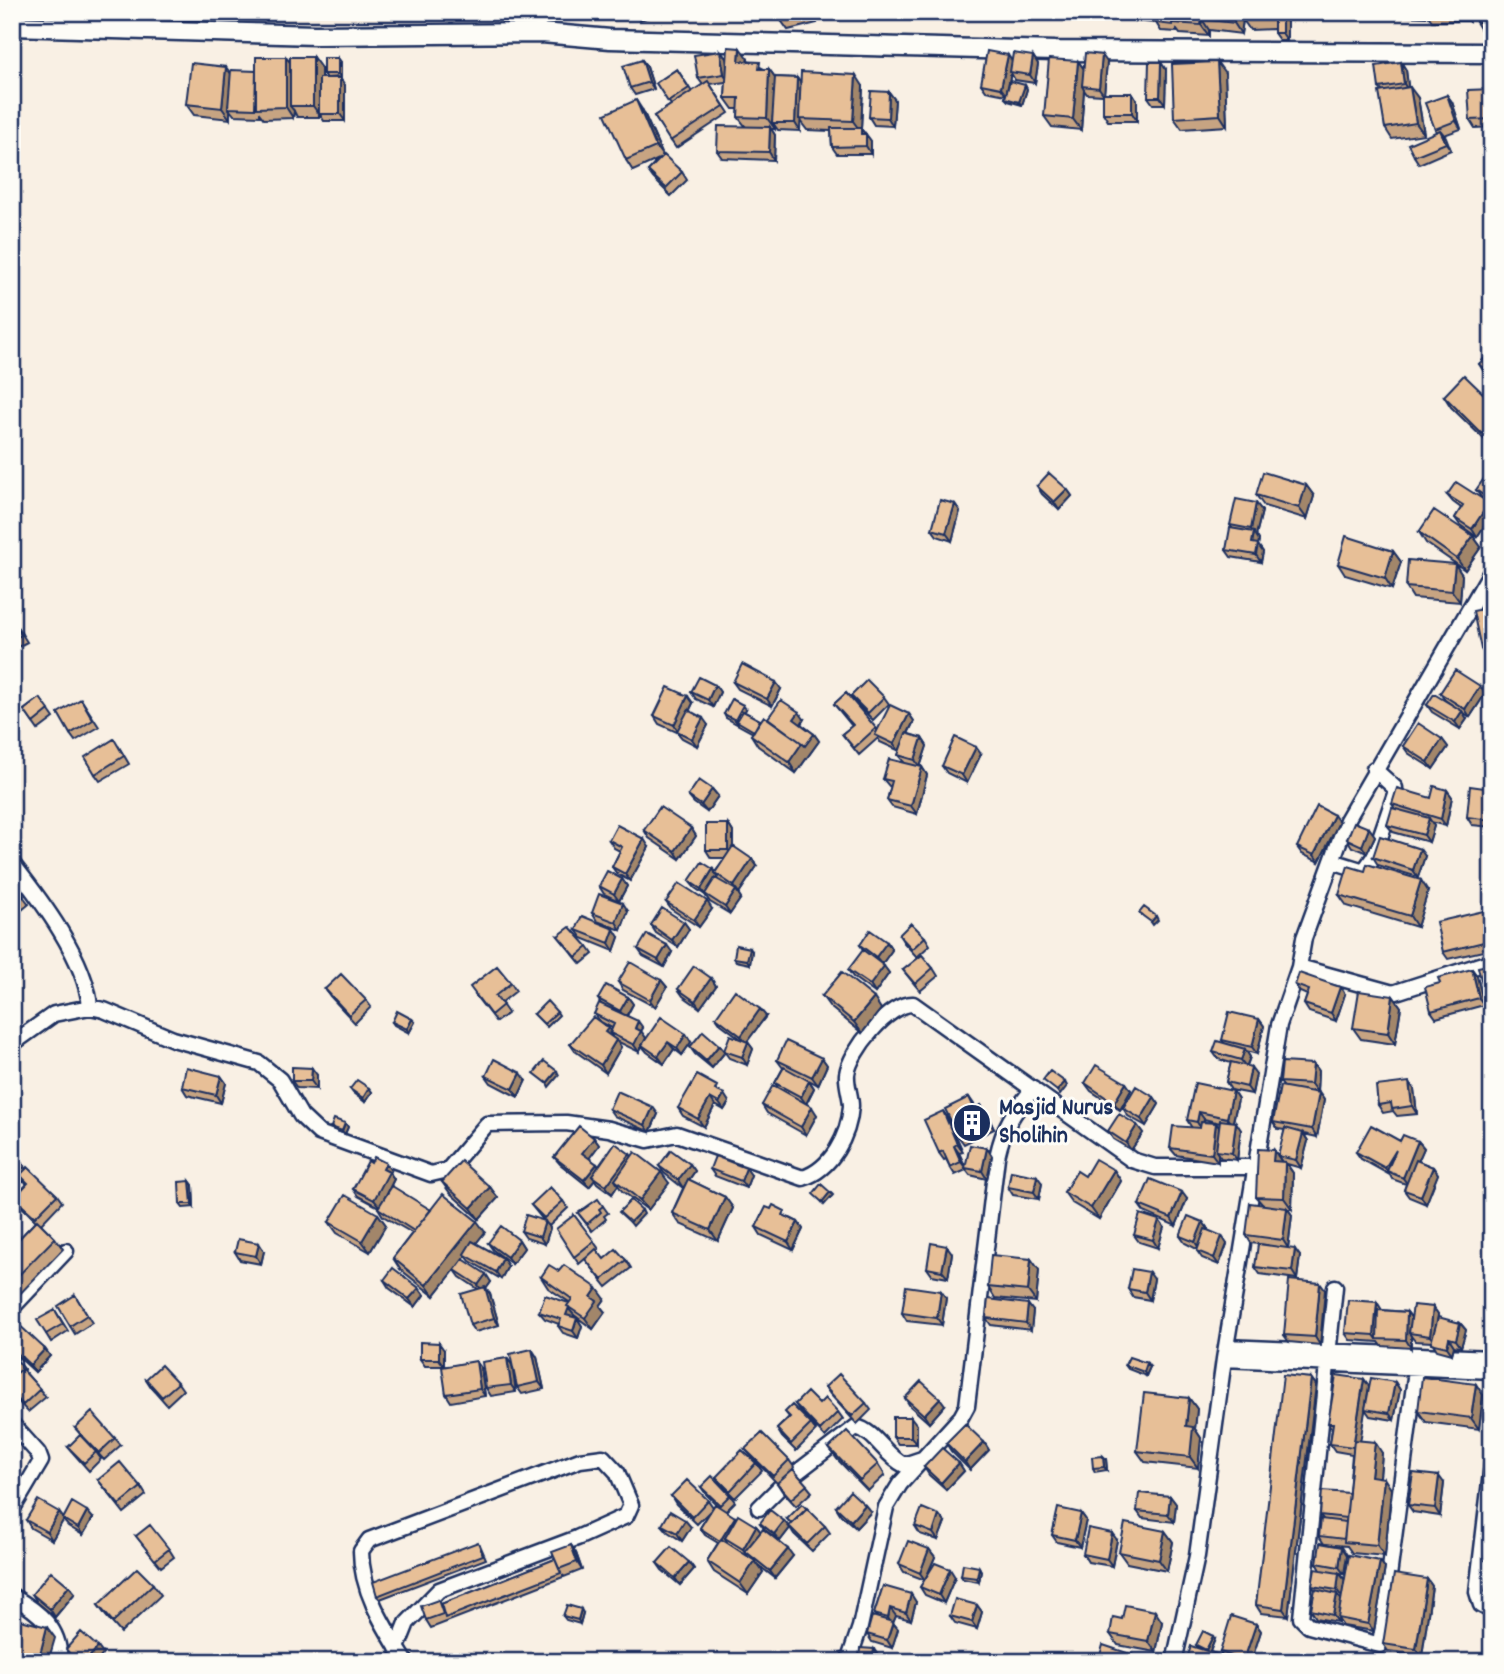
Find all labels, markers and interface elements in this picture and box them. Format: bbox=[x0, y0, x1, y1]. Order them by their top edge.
place label: Masjid Nurus Sholihin bbox=[999, 1092, 1113, 1154]
building icon: Masjid Nurus Sholihin bbox=[951, 1102, 993, 1144]

